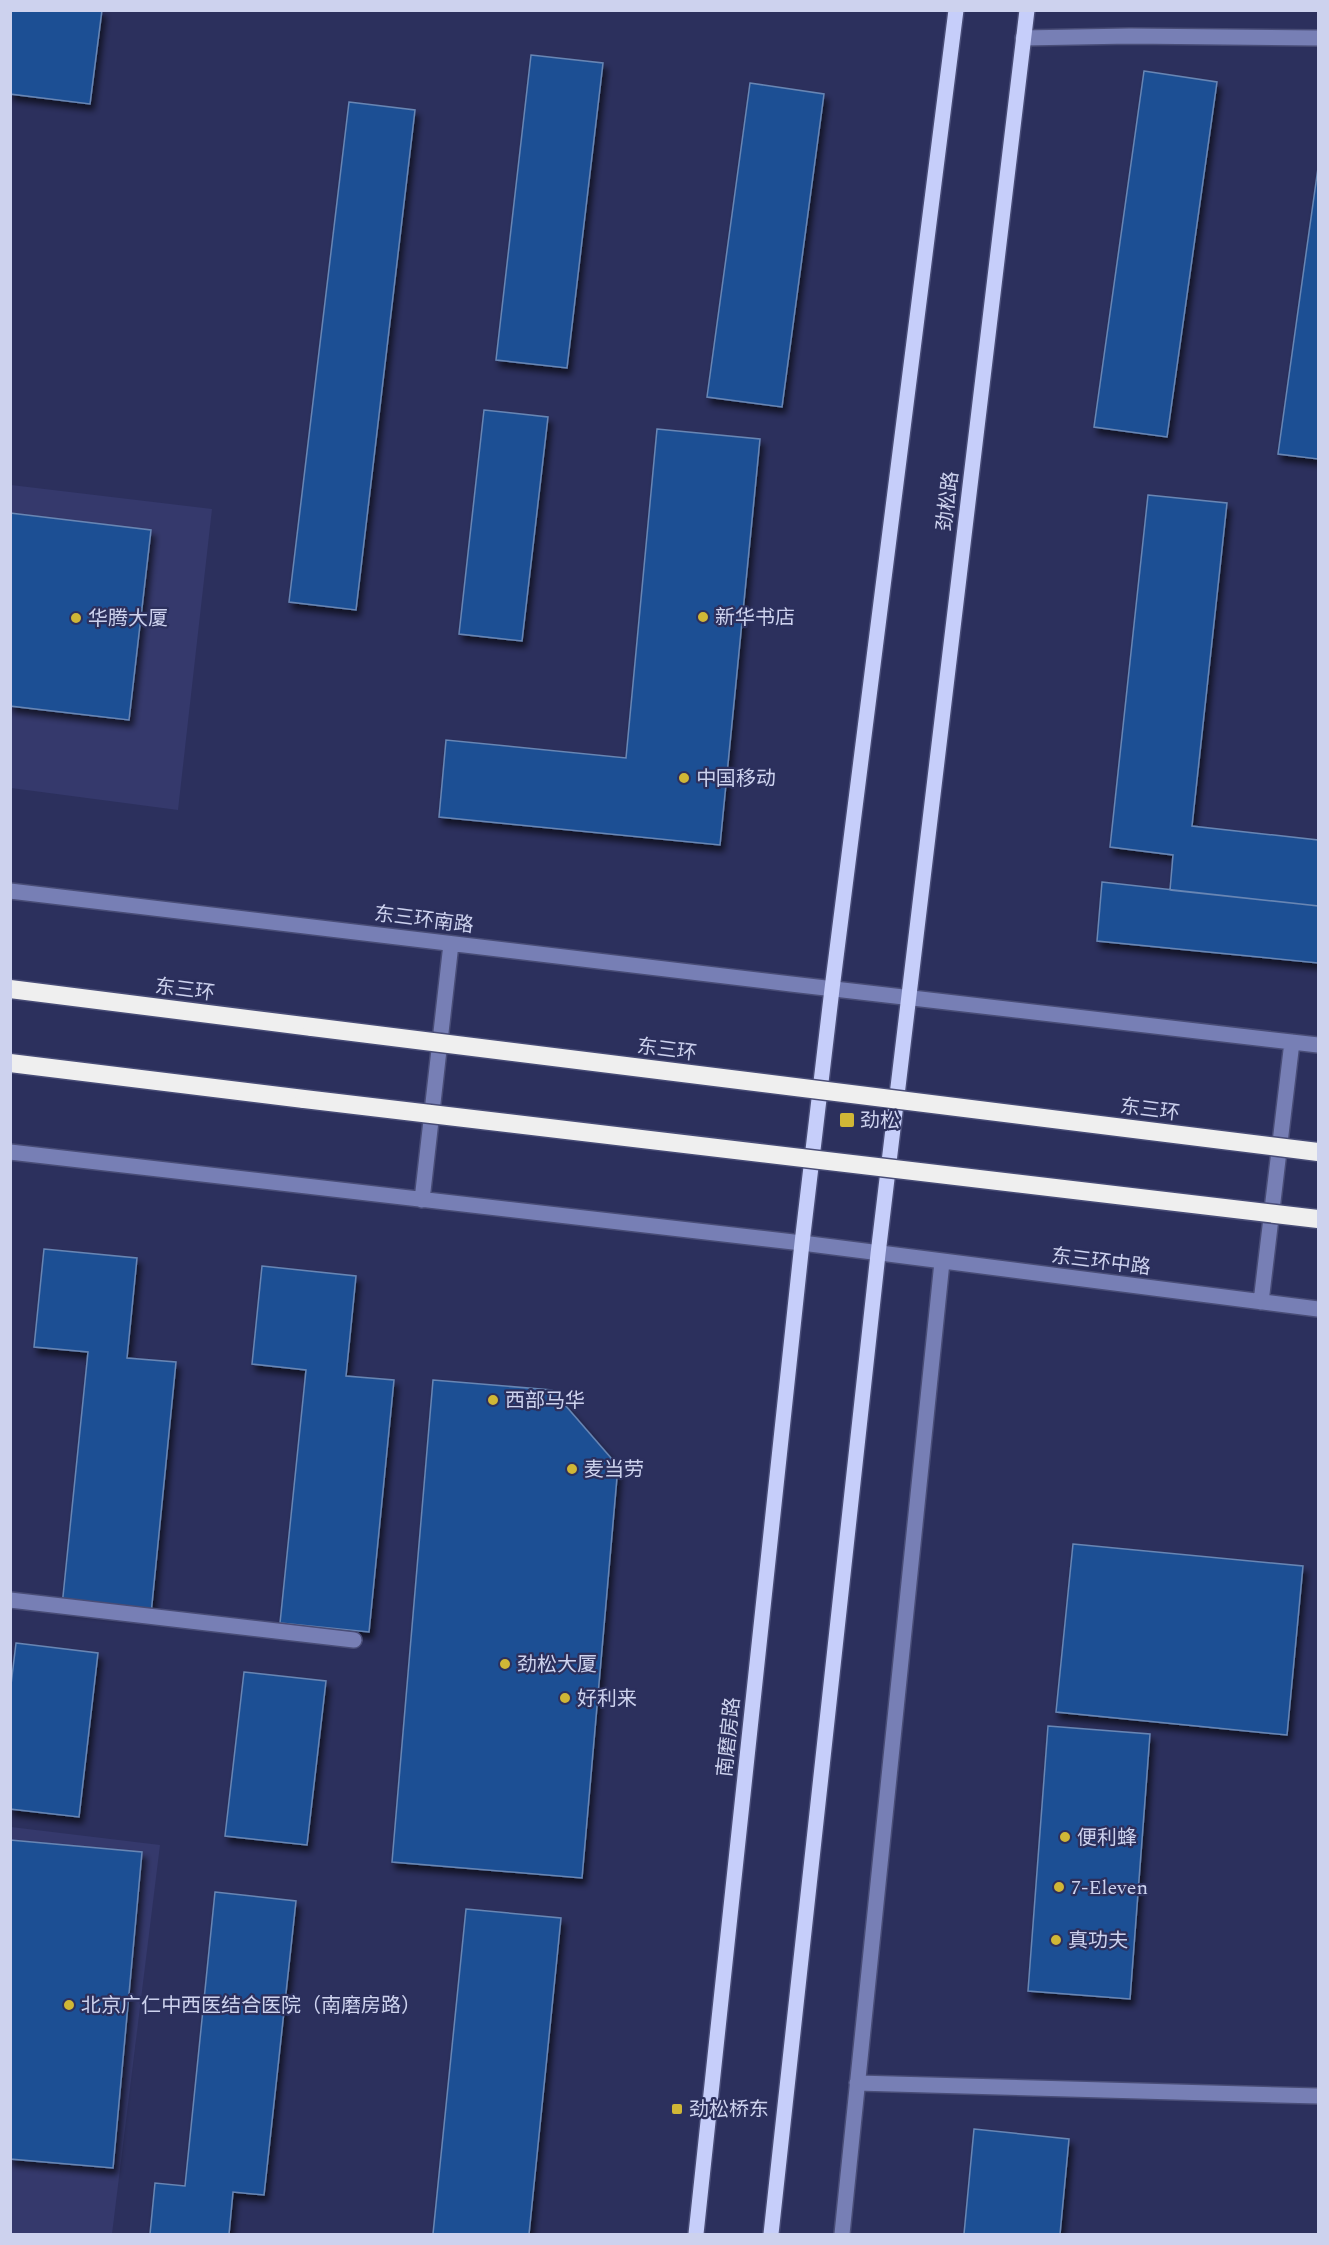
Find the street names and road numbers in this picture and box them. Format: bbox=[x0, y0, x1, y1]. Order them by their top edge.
street label: 劲松路 bbox=[929, 470, 967, 533]
street label: 东三环南路 bbox=[372, 899, 475, 941]
street label: 东三环 bbox=[153, 971, 216, 1009]
street label: 东三环 bbox=[635, 1031, 698, 1069]
street label: 东三环 bbox=[1118, 1091, 1181, 1129]
street label: 东三环中路 bbox=[1049, 1241, 1152, 1283]
street label: 南磨房路 bbox=[710, 1696, 748, 1778]

